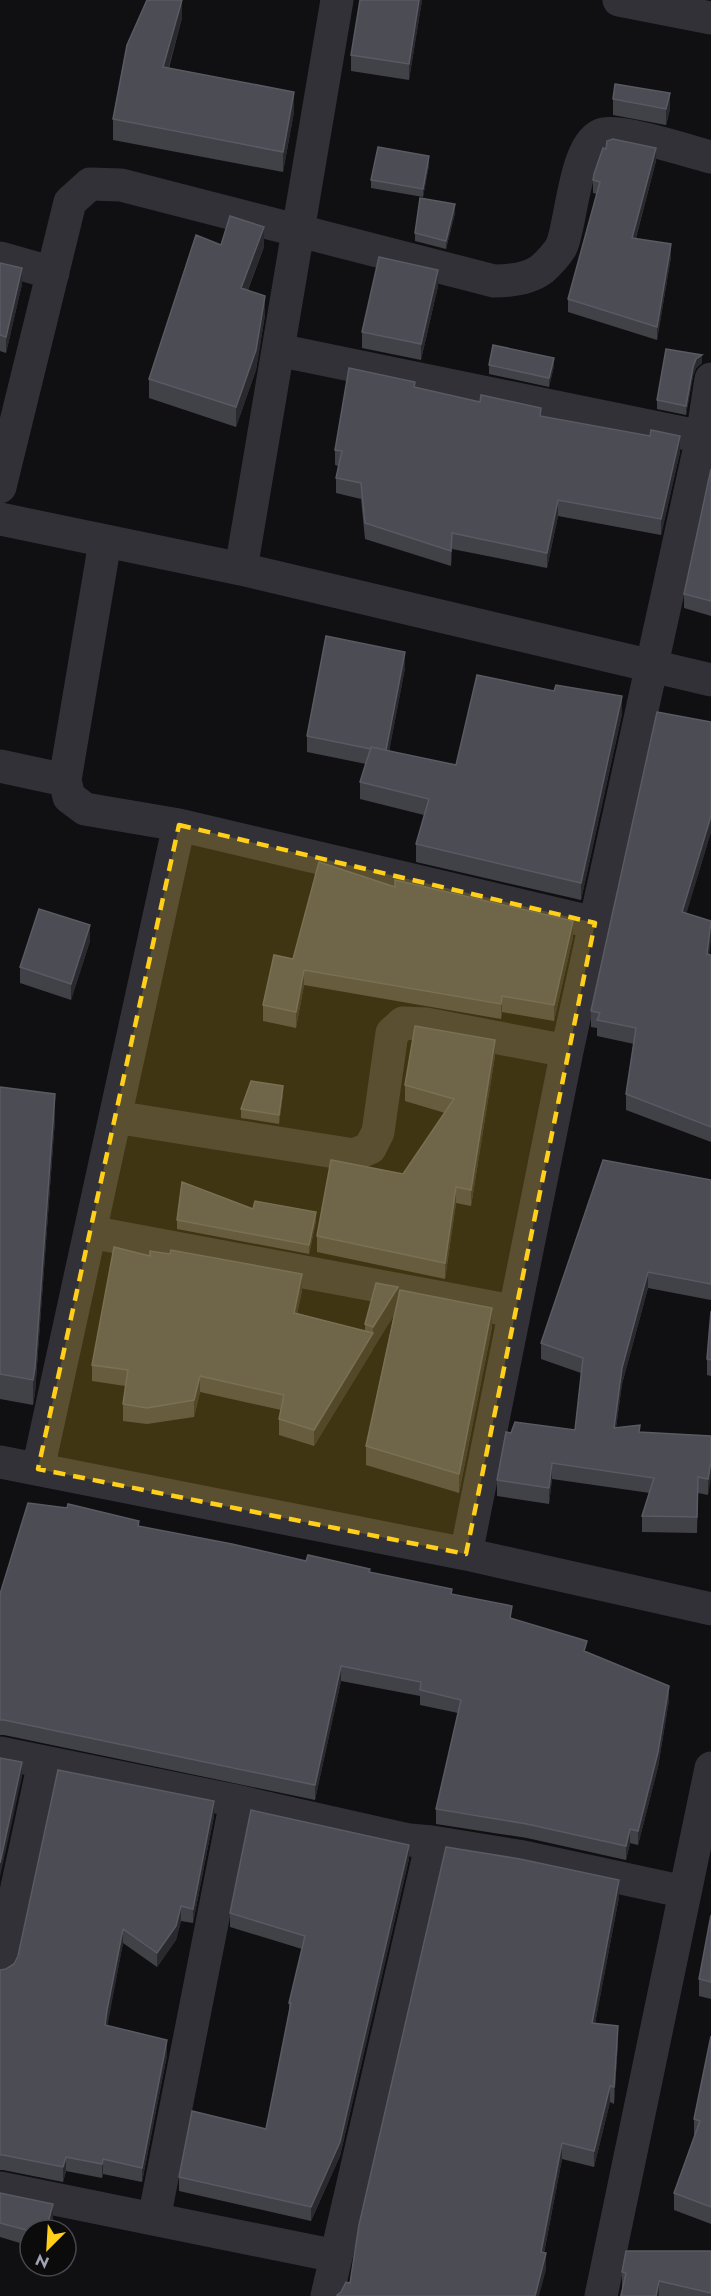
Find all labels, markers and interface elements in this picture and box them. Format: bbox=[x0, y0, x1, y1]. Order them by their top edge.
north arrow bbox=[18, 2218, 78, 2278]
text: N bbox=[32, 2248, 53, 2274]

